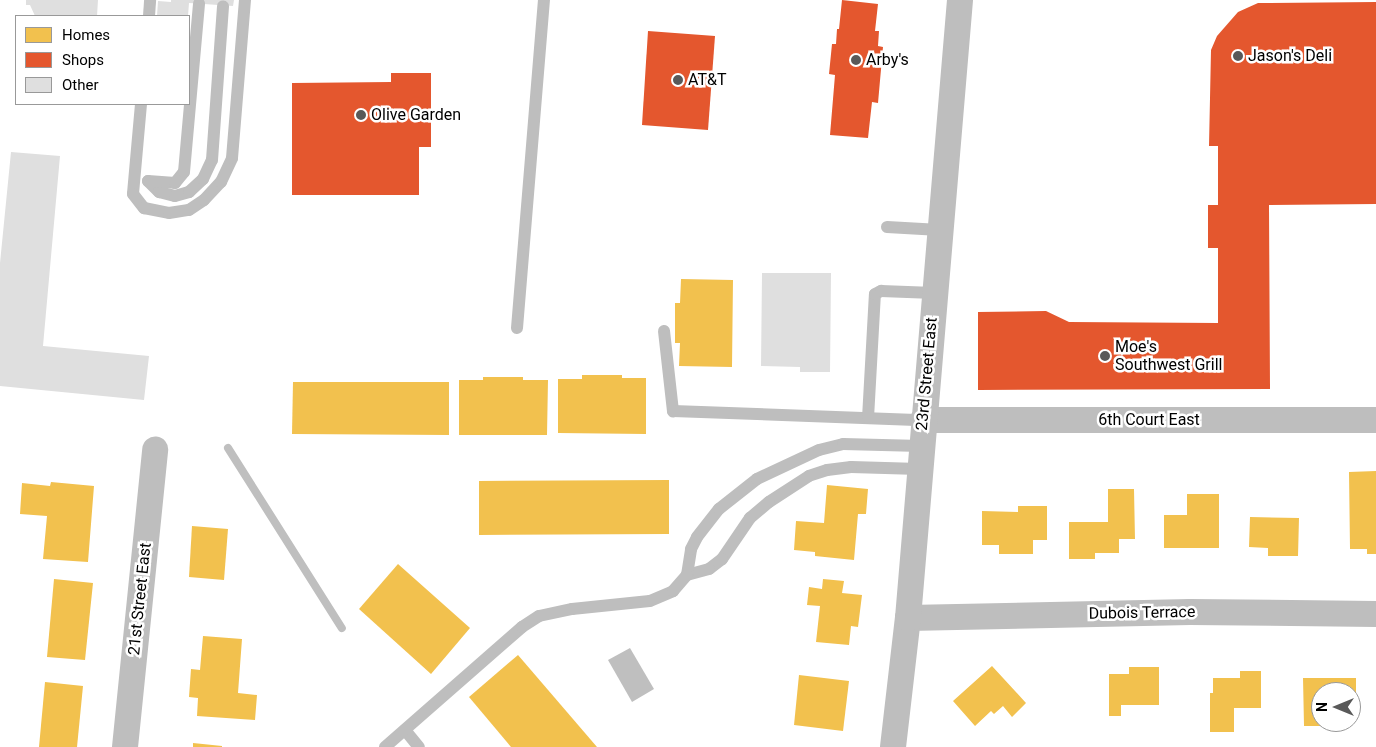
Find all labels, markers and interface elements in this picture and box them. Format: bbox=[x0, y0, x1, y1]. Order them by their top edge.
legend bbox=[15, 15, 190, 105]
text: Homes bbox=[62, 26, 110, 44]
place label: Jason's Deli bbox=[1248, 46, 1332, 66]
place label: Arby's bbox=[866, 50, 909, 70]
marker: Jason's Deli bbox=[1232, 50, 1244, 62]
text: Shops bbox=[62, 51, 104, 69]
marker: Arby's bbox=[850, 54, 862, 66]
place label: AT&T bbox=[688, 70, 726, 90]
marker: AT&T bbox=[672, 74, 684, 86]
text: Other bbox=[62, 76, 99, 94]
place label: Olive Garden bbox=[371, 105, 461, 125]
marker: Olive Garden bbox=[355, 109, 367, 121]
street label: 23rd Street East bbox=[912, 317, 942, 431]
place label: Moe's Southwest Grill bbox=[1115, 337, 1222, 375]
marker: Moe's Southwest Grill bbox=[1099, 350, 1111, 362]
street label: 6th Court East bbox=[1098, 410, 1200, 430]
street label: 21st Street East bbox=[125, 542, 155, 656]
street label: Dubois Terrace bbox=[1088, 602, 1196, 624]
north arrow bbox=[1311, 682, 1361, 732]
text: N bbox=[1314, 702, 1330, 712]

